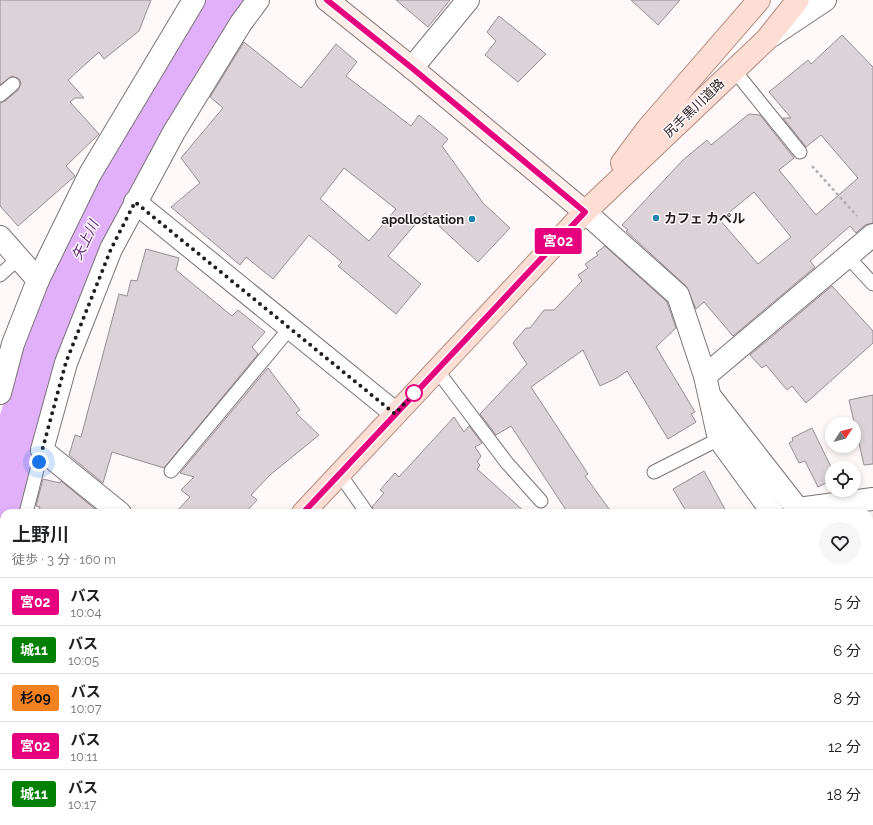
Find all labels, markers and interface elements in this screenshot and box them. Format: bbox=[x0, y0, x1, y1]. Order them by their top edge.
street label: 尻手黒川道路 bbox=[661, 76, 727, 140]
place label: カフェ カペル bbox=[664, 211, 745, 226]
place label: apollostation bbox=[381, 212, 464, 227]
marker: カフェ カペル bbox=[651, 213, 661, 223]
marker: apollostation bbox=[467, 214, 477, 224]
water label: 矢上川 bbox=[69, 216, 102, 262]
line badge: 宮02 bbox=[535, 228, 581, 254]
text: 宮02 bbox=[543, 233, 573, 249]
unlabelled marker bbox=[405, 384, 423, 402]
north arrow bbox=[825, 417, 861, 453]
map controls bbox=[825, 417, 861, 497]
your location bbox=[29, 452, 49, 472]
button: locate bbox=[825, 461, 861, 497]
button: heart bbox=[819, 522, 861, 564]
text: 上野川 bbox=[12, 523, 69, 545]
text: 徒歩 · 3 分 · 160 m bbox=[12, 552, 116, 567]
text: バス bbox=[71, 587, 101, 605]
text: 宮02 bbox=[20, 594, 51, 610]
text: 5 分 bbox=[834, 594, 861, 612]
text: 10:04 bbox=[71, 605, 102, 620]
text: バス bbox=[68, 635, 98, 653]
text: 城11 bbox=[20, 642, 48, 658]
text: 6 分 bbox=[833, 642, 861, 660]
text: 10:05 bbox=[68, 653, 99, 668]
text: バス bbox=[71, 683, 101, 701]
text: 杉09 bbox=[20, 690, 51, 706]
text: 8 分 bbox=[833, 690, 861, 708]
text: 10:07 bbox=[71, 701, 102, 716]
text: バス bbox=[71, 731, 101, 749]
text: 宮02 bbox=[20, 738, 51, 754]
text: 12 分 bbox=[828, 738, 861, 756]
text: 10:11 bbox=[71, 749, 98, 764]
text: バス bbox=[68, 779, 98, 797]
text: 城11 bbox=[20, 786, 48, 802]
text: 18 分 bbox=[827, 786, 861, 804]
text: 10:17 bbox=[68, 797, 96, 812]

